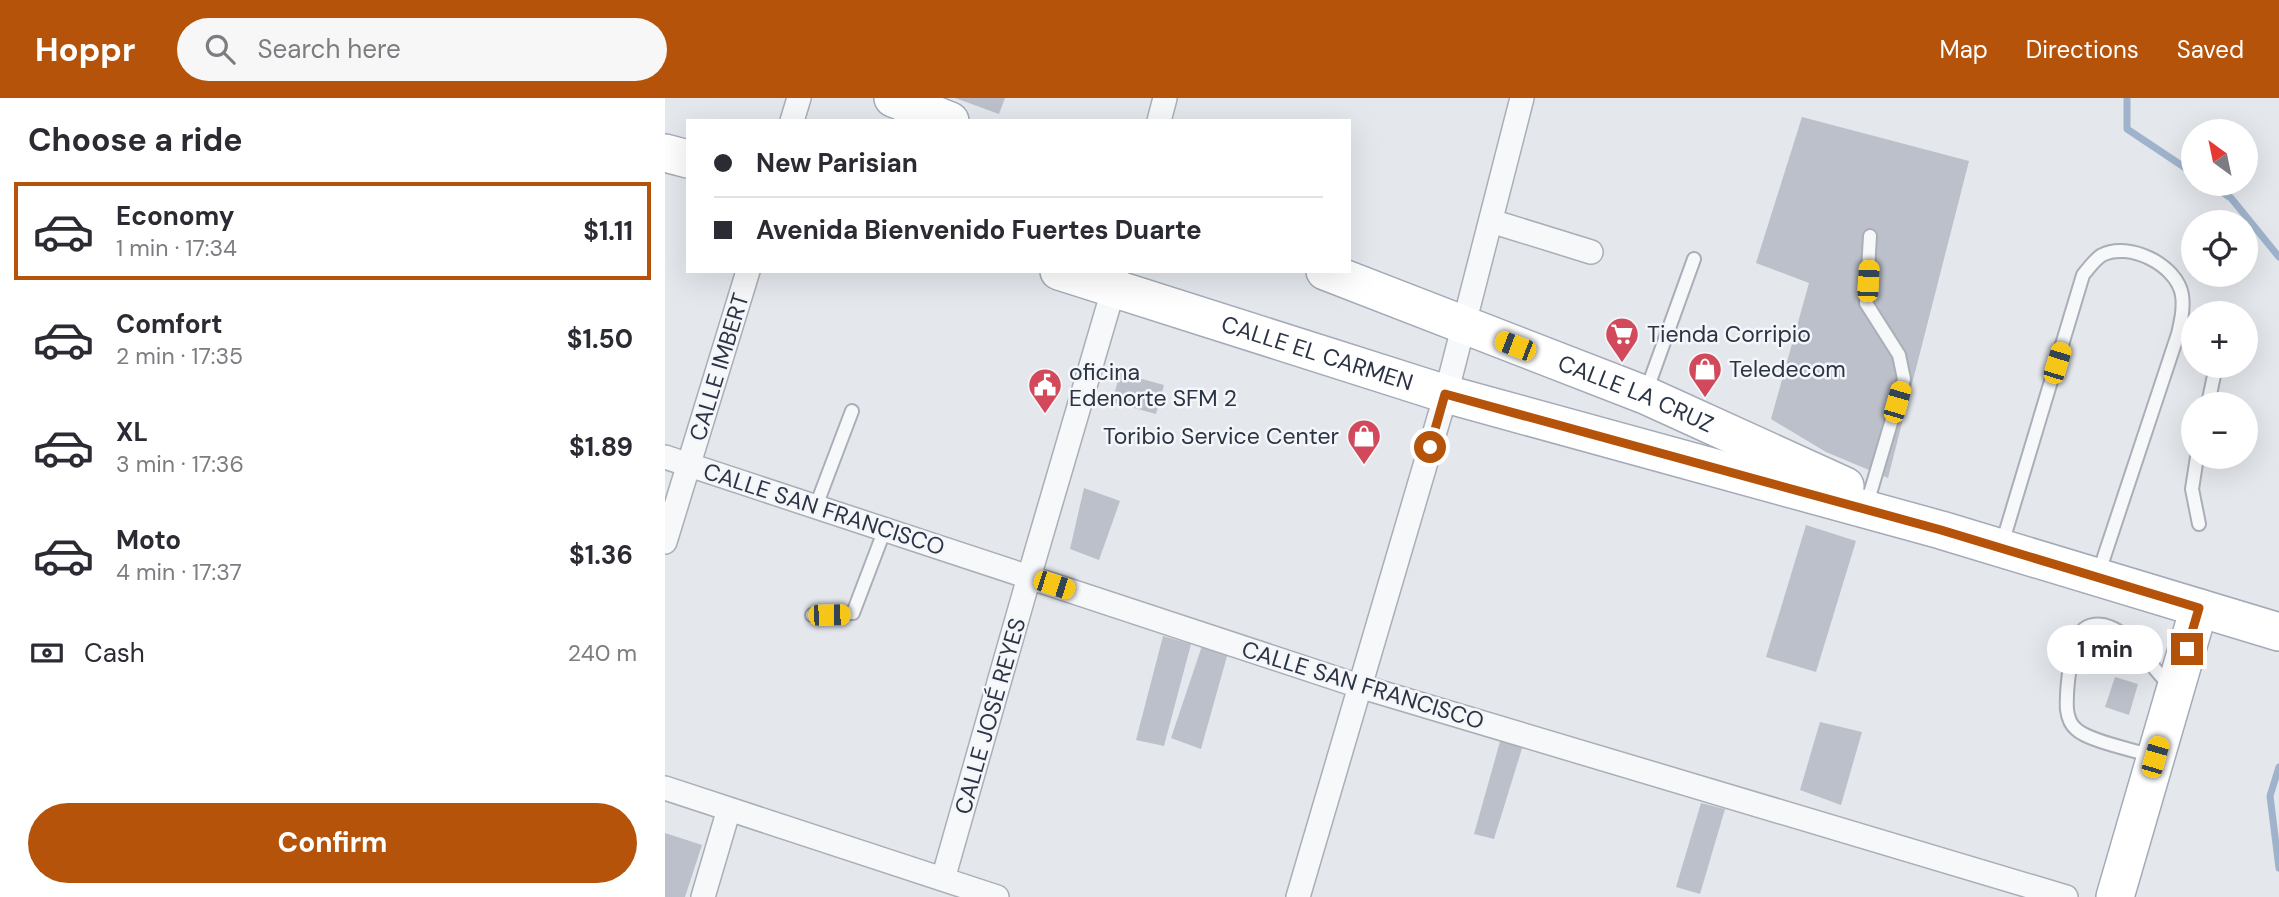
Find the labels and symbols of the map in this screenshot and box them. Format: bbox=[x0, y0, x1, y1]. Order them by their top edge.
north arrow bbox=[2181, 119, 2257, 196]
car bbox=[1857, 259, 1880, 303]
street label: CALLE IMBERT bbox=[682, 289, 756, 444]
street label: CALLE EL CARMEN bbox=[1218, 309, 1417, 398]
supermarket icon: Tienda Corripio bbox=[1603, 315, 1641, 364]
place label: Tienda Corripio bbox=[1647, 319, 1811, 349]
car bbox=[1492, 329, 1539, 363]
car bbox=[2041, 340, 2074, 386]
street label: CALLE LA CRUZ bbox=[1554, 348, 1718, 439]
shop icon: Teledecom bbox=[1686, 350, 1724, 399]
place label: Teledecom bbox=[1729, 354, 1846, 384]
place label: oficina Edenorte SFM 2 bbox=[1069, 357, 1237, 413]
public building icon: oficina Edenorte SFM 2 bbox=[1026, 366, 1064, 415]
car bbox=[1882, 379, 1913, 425]
shop icon: Toribio Service Center bbox=[1345, 417, 1383, 466]
place label: Toribio Service Center bbox=[1103, 421, 1339, 451]
route start bbox=[1414, 431, 1446, 463]
street label: CALLE SAN FRANCISCO bbox=[700, 456, 948, 562]
car bbox=[1031, 569, 1078, 601]
car bbox=[808, 604, 851, 626]
street label: CALLE JOSÉ REYES bbox=[948, 614, 1032, 818]
callout: 1 min bbox=[2047, 624, 2163, 674]
route end bbox=[2171, 633, 2203, 665]
street label: CALLE SAN FRANCISCO bbox=[1238, 634, 1488, 736]
car bbox=[2140, 734, 2171, 780]

